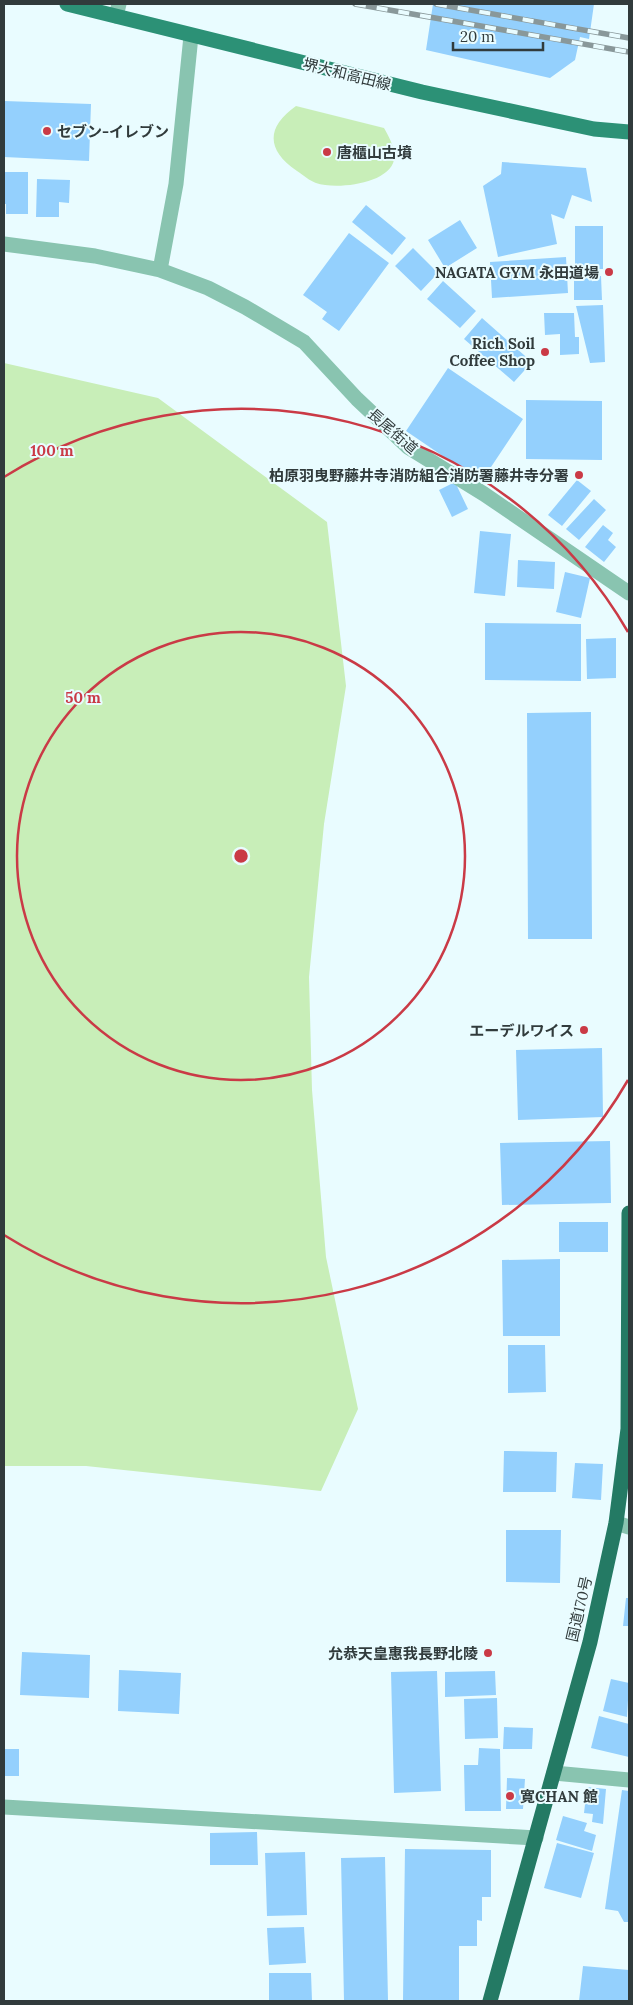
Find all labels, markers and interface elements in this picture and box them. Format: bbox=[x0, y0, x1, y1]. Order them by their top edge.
scale bar bbox=[453, 20, 543, 52]
text: 20 m bbox=[460, 27, 495, 46]
street label: 堺大和高田線 bbox=[301, 54, 393, 94]
place label: セブン-イレブン bbox=[57, 122, 169, 141]
marker: セブン-イレブン bbox=[41, 125, 53, 137]
place label: 唐櫃山古墳 bbox=[337, 143, 412, 162]
marker: 唐櫃山古墳 bbox=[321, 146, 333, 158]
place label: NAGATA GYM 永田道場 bbox=[435, 263, 599, 282]
marker: NAGATA GYM 永田道場 bbox=[603, 266, 615, 278]
place label: Rich Soil Coffee Shop bbox=[449, 334, 535, 370]
marker: Rich Soil Coffee Shop bbox=[539, 346, 551, 358]
street label: 長尾街道 bbox=[364, 404, 422, 458]
text: 100 m bbox=[31, 441, 74, 460]
place label: 柏原羽曳野藤井寺消防組合消防署藤井寺分署 bbox=[269, 466, 569, 485]
marker: 柏原羽曳野藤井寺消防組合消防署藤井寺分署 bbox=[573, 469, 585, 481]
text: 50 m bbox=[65, 688, 101, 707]
centre of rings bbox=[232, 847, 250, 865]
place label: エーデルワイス bbox=[469, 1021, 574, 1040]
marker: エーデルワイス bbox=[578, 1024, 590, 1036]
street label: 国道170号 bbox=[562, 1574, 596, 1644]
place label: 允恭天皇惠我長野北陵 bbox=[328, 1644, 478, 1663]
marker: 允恭天皇惠我長野北陵 bbox=[482, 1647, 494, 1659]
place label: 寛CHAN 館 bbox=[520, 1787, 598, 1806]
marker: 寛CHAN 館 bbox=[504, 1790, 516, 1802]

